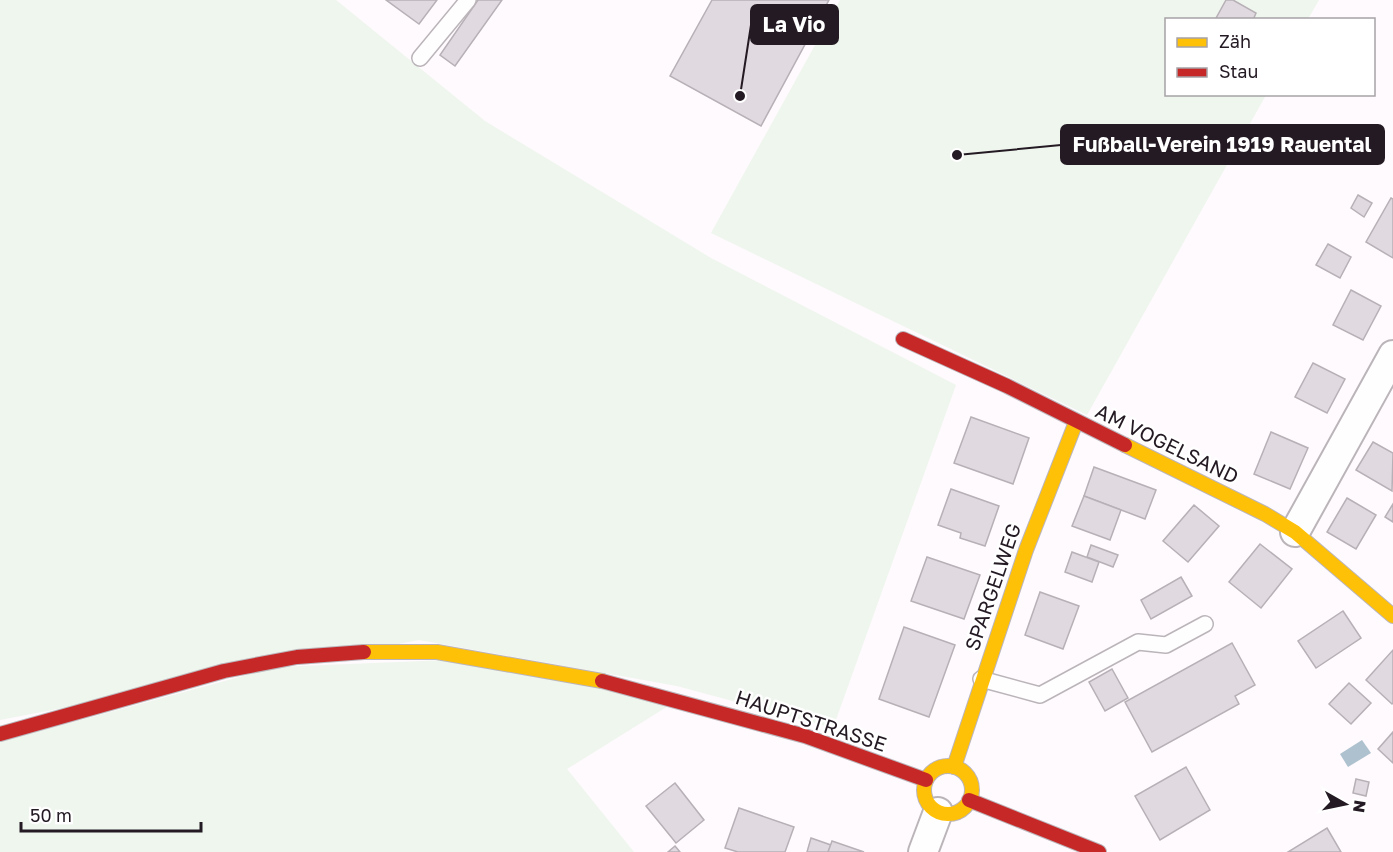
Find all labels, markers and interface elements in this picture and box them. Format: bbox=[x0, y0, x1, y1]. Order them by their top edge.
callout: La Vio bbox=[751, 5, 838, 44]
text: La Vio bbox=[763, 11, 825, 37]
legend bbox=[1165, 18, 1375, 96]
text: Zäh bbox=[1219, 30, 1251, 52]
text: Stau bbox=[1219, 60, 1258, 82]
callout: Fußball-Verein 1919 Rauental bbox=[1061, 125, 1384, 164]
text: Fußball-Verein 1919 Rauental bbox=[1072, 131, 1372, 157]
street label: AM VOGELSAND bbox=[1092, 398, 1243, 488]
street label: SPARGELWEG bbox=[959, 520, 1025, 654]
street label: HAUPTSTRASSE bbox=[733, 684, 890, 756]
north arrow bbox=[1315, 774, 1375, 834]
scale bar bbox=[21, 795, 201, 833]
text: N bbox=[1349, 799, 1371, 814]
text: 50 m bbox=[30, 804, 72, 826]

